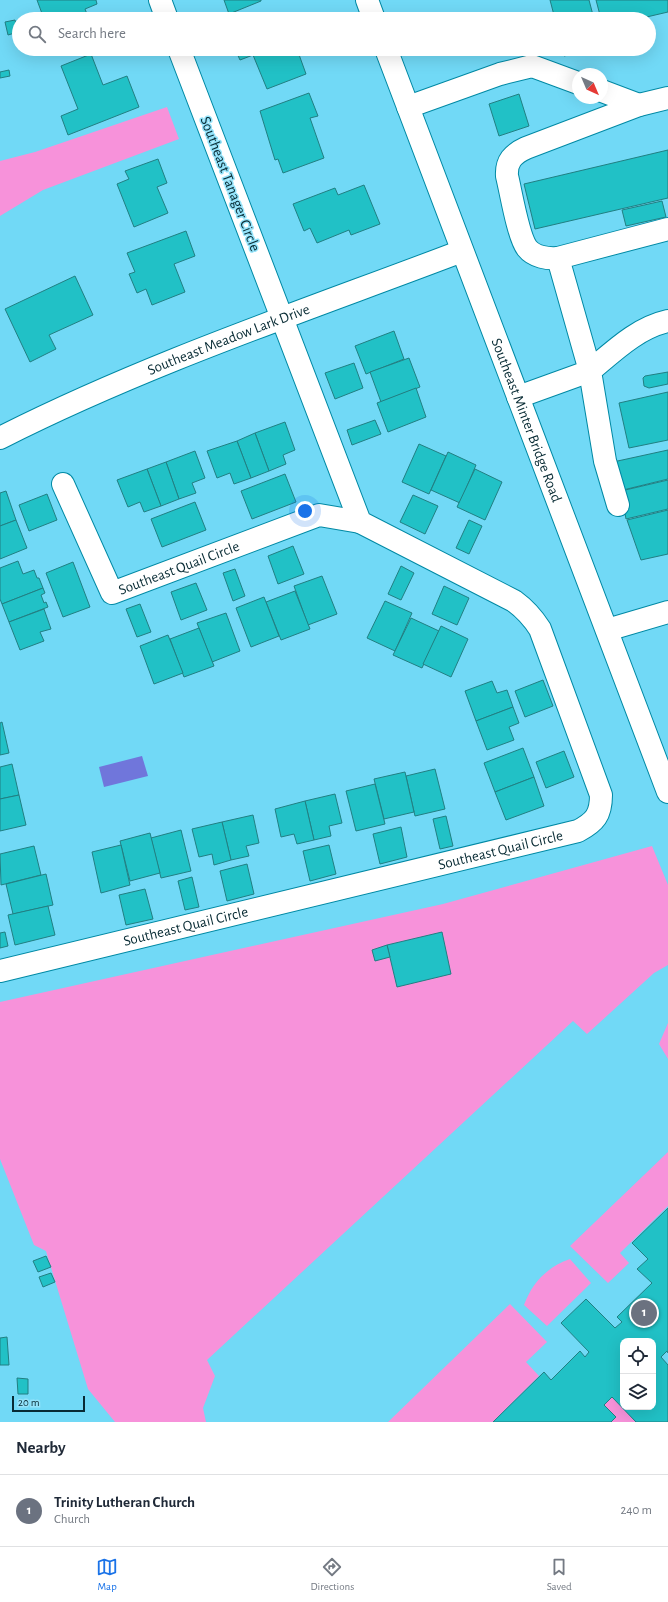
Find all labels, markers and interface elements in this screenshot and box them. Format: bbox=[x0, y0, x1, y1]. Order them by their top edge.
search box bbox=[12, 12, 656, 56]
icon: search bbox=[26, 23, 48, 45]
text: Search here bbox=[58, 26, 126, 41]
north arrow bbox=[572, 68, 608, 104]
street label: Southeast Tanager Circle bbox=[197, 115, 263, 254]
street label: Southeast Meadow Lark Drive bbox=[145, 301, 312, 377]
street label: Southeast Minter Bridge Road bbox=[489, 336, 565, 504]
your location bbox=[295, 501, 315, 521]
street label: Southeast Quail Circle bbox=[116, 538, 241, 597]
street label: Southeast Quail Circle bbox=[437, 827, 565, 872]
street label: Southeast Quail Circle bbox=[122, 904, 250, 948]
pin: 1 bbox=[631, 1298, 657, 1328]
map controls bbox=[620, 1338, 656, 1410]
button: locate bbox=[620, 1338, 656, 1374]
button: layers bbox=[620, 1374, 656, 1410]
scale bar bbox=[12, 1394, 85, 1413]
text: 20 m bbox=[18, 1397, 39, 1408]
text: Nearby bbox=[16, 1439, 66, 1456]
text: Trinity Lutheran Church bbox=[54, 1495, 195, 1510]
text: 1 bbox=[27, 1504, 31, 1517]
text: 240 m bbox=[620, 1504, 652, 1517]
text: Church bbox=[54, 1513, 90, 1526]
tab: Map bbox=[96, 1556, 118, 1593]
tab: Directions bbox=[310, 1556, 354, 1593]
tab: Saved bbox=[547, 1556, 572, 1593]

